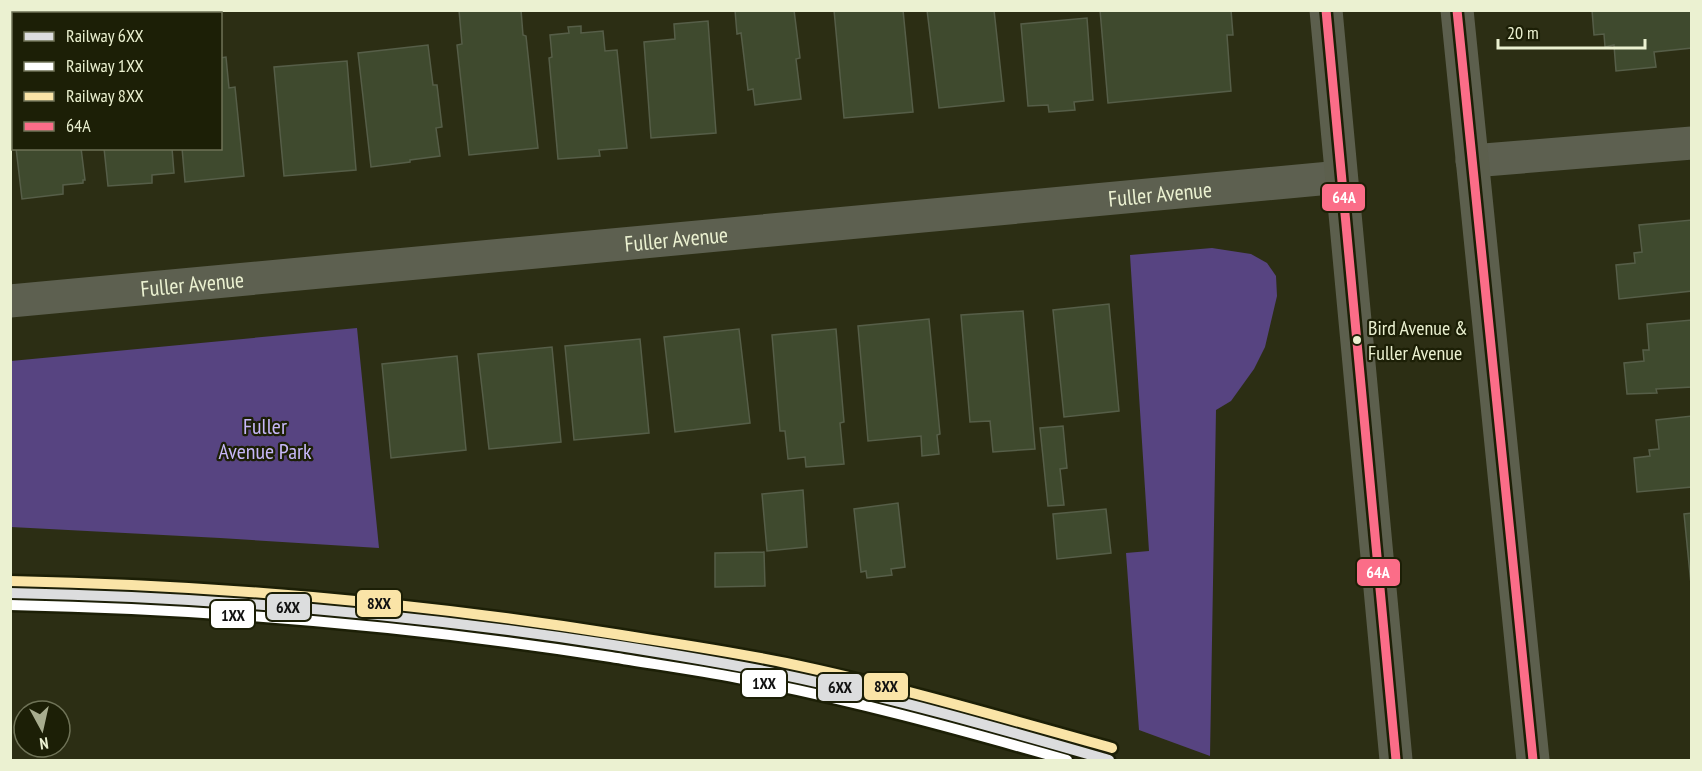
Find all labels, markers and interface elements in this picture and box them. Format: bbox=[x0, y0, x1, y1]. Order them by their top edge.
legend bbox=[12, 12, 222, 150]
scale bar bbox=[1498, 12, 1645, 50]
text: 20 m bbox=[1507, 21, 1539, 44]
text: Railway 6XX bbox=[66, 24, 143, 47]
text: Railway 1XX bbox=[66, 54, 143, 77]
text: Railway 8XX bbox=[66, 84, 143, 107]
text: 64A bbox=[66, 114, 91, 137]
street label: Fuller Avenue bbox=[1107, 175, 1213, 213]
line badge: 64A bbox=[1321, 183, 1366, 212]
text: 64A bbox=[1332, 187, 1357, 207]
street label: Fuller Avenue bbox=[623, 220, 729, 258]
street label: Fuller Avenue bbox=[139, 265, 245, 303]
place label: Bird Avenue & Fuller Avenue bbox=[1368, 315, 1468, 366]
marker: Bird Avenue & Fuller Avenue bbox=[1351, 334, 1363, 346]
park label: Fuller Avenue Park bbox=[219, 412, 312, 465]
line badge: 64A bbox=[1356, 558, 1401, 587]
text: 64A bbox=[1366, 562, 1391, 582]
line badge: 8XX bbox=[356, 589, 402, 618]
line badge: 6XX bbox=[266, 593, 311, 621]
text: 8XX bbox=[367, 593, 392, 613]
text: 6XX bbox=[276, 597, 301, 617]
line badge: 1XX bbox=[210, 600, 255, 629]
text: 1XX bbox=[221, 605, 246, 625]
line badge: 1XX bbox=[741, 669, 787, 698]
line badge: 8XX bbox=[863, 672, 909, 701]
text: 1XX bbox=[752, 673, 777, 693]
line badge: 6XX bbox=[817, 673, 863, 702]
text: 8XX bbox=[874, 676, 899, 696]
text: 6XX bbox=[828, 677, 853, 697]
north arrow bbox=[12, 699, 72, 759]
text: N bbox=[38, 733, 50, 754]

